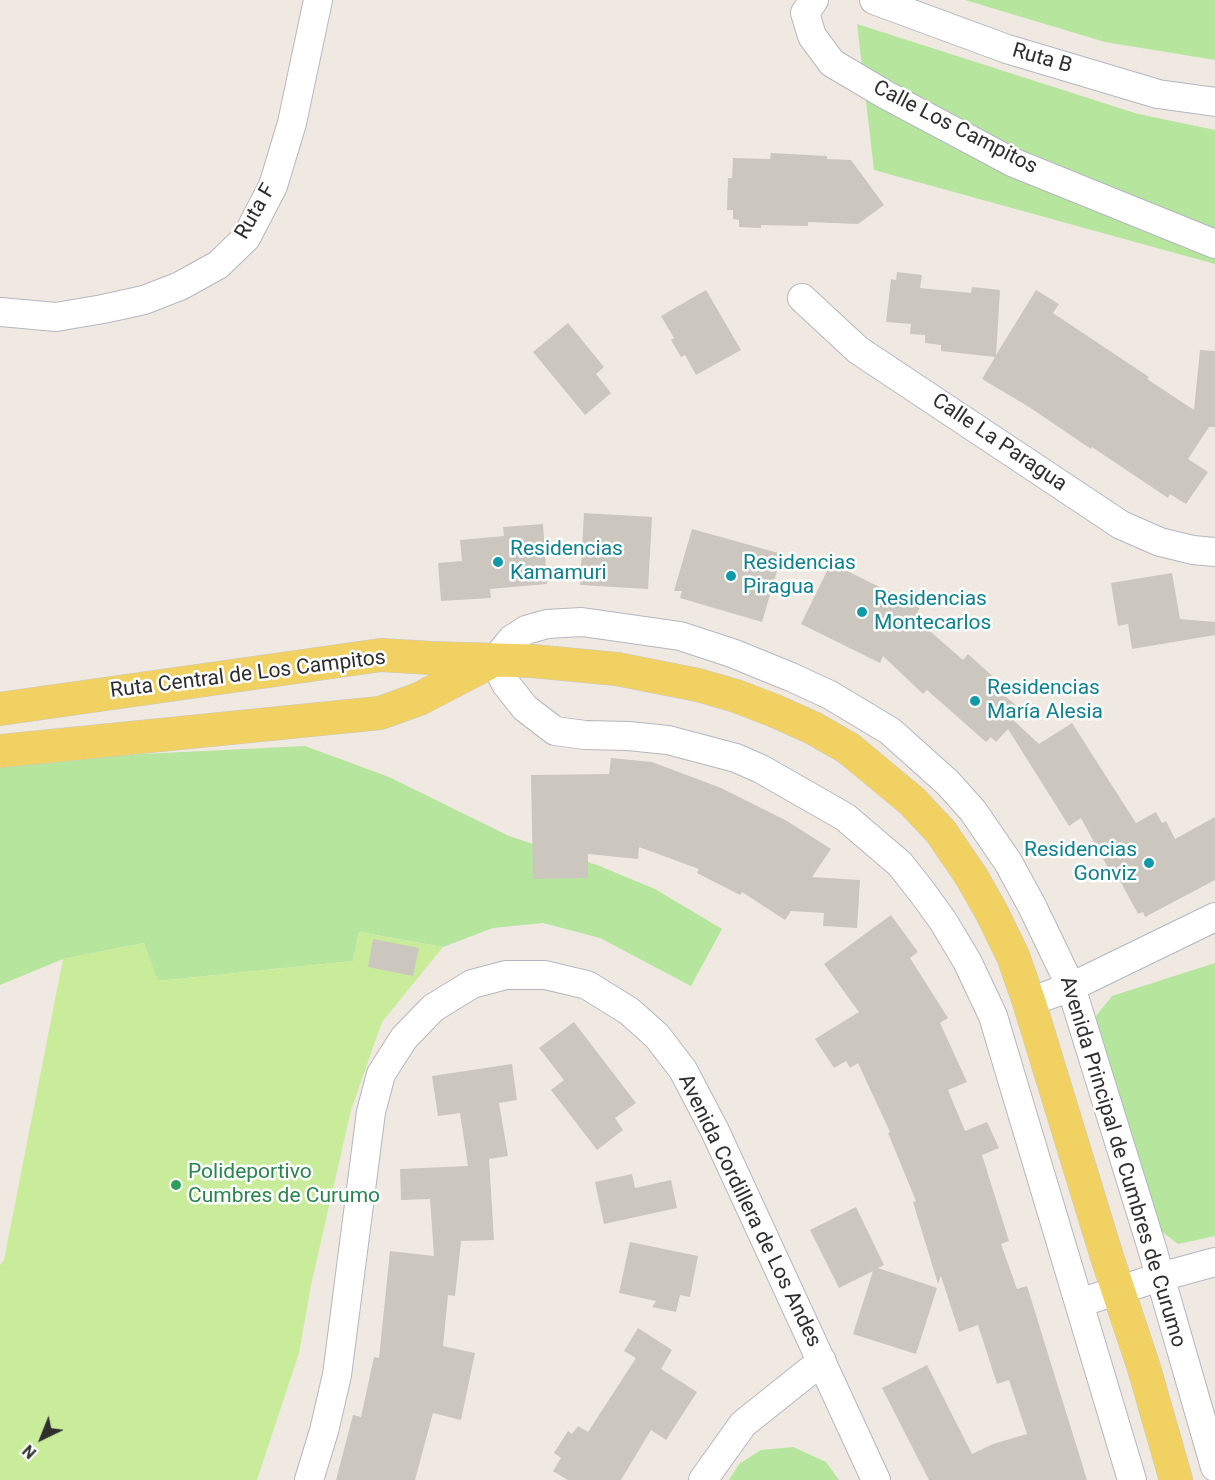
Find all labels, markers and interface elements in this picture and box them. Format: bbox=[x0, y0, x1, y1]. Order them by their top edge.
street label: Ruta B bbox=[1009, 38, 1075, 80]
street label: Calle Los Campitos bbox=[869, 76, 1041, 180]
street label: Ruta F bbox=[230, 180, 282, 244]
street label: Calle La Paragua bbox=[927, 389, 1071, 497]
place label: Residencias Kamamuri bbox=[510, 537, 623, 587]
place label: Residencias Piragua bbox=[743, 551, 856, 601]
marker: Residencias Kamamuri bbox=[491, 555, 505, 569]
marker: Residencias Piragua bbox=[724, 569, 738, 583]
place label: Residencias Montecarlos bbox=[874, 587, 991, 637]
marker: Residencias Montecarlos bbox=[855, 605, 869, 619]
street label: Ruta Central de Los Campitos bbox=[109, 646, 387, 704]
place label: Residencias María Alesia bbox=[987, 676, 1103, 726]
marker: Residencias María Alesia bbox=[968, 694, 982, 708]
place label: Residencias Gonviz bbox=[1024, 838, 1137, 888]
marker: Residencias Gonviz bbox=[1142, 856, 1156, 870]
street label: Avenida Principal de Cumbres de Curumo bbox=[1053, 974, 1191, 1350]
street label: Avenida Cordillera de Los Andes bbox=[672, 1070, 826, 1352]
place label: Polideportivo Cumbres de Curumo bbox=[188, 1160, 380, 1210]
marker: Polideportivo Cumbres de Curumo bbox=[169, 1178, 183, 1192]
north arrow bbox=[12, 1408, 72, 1468]
text: N bbox=[19, 1441, 40, 1462]

